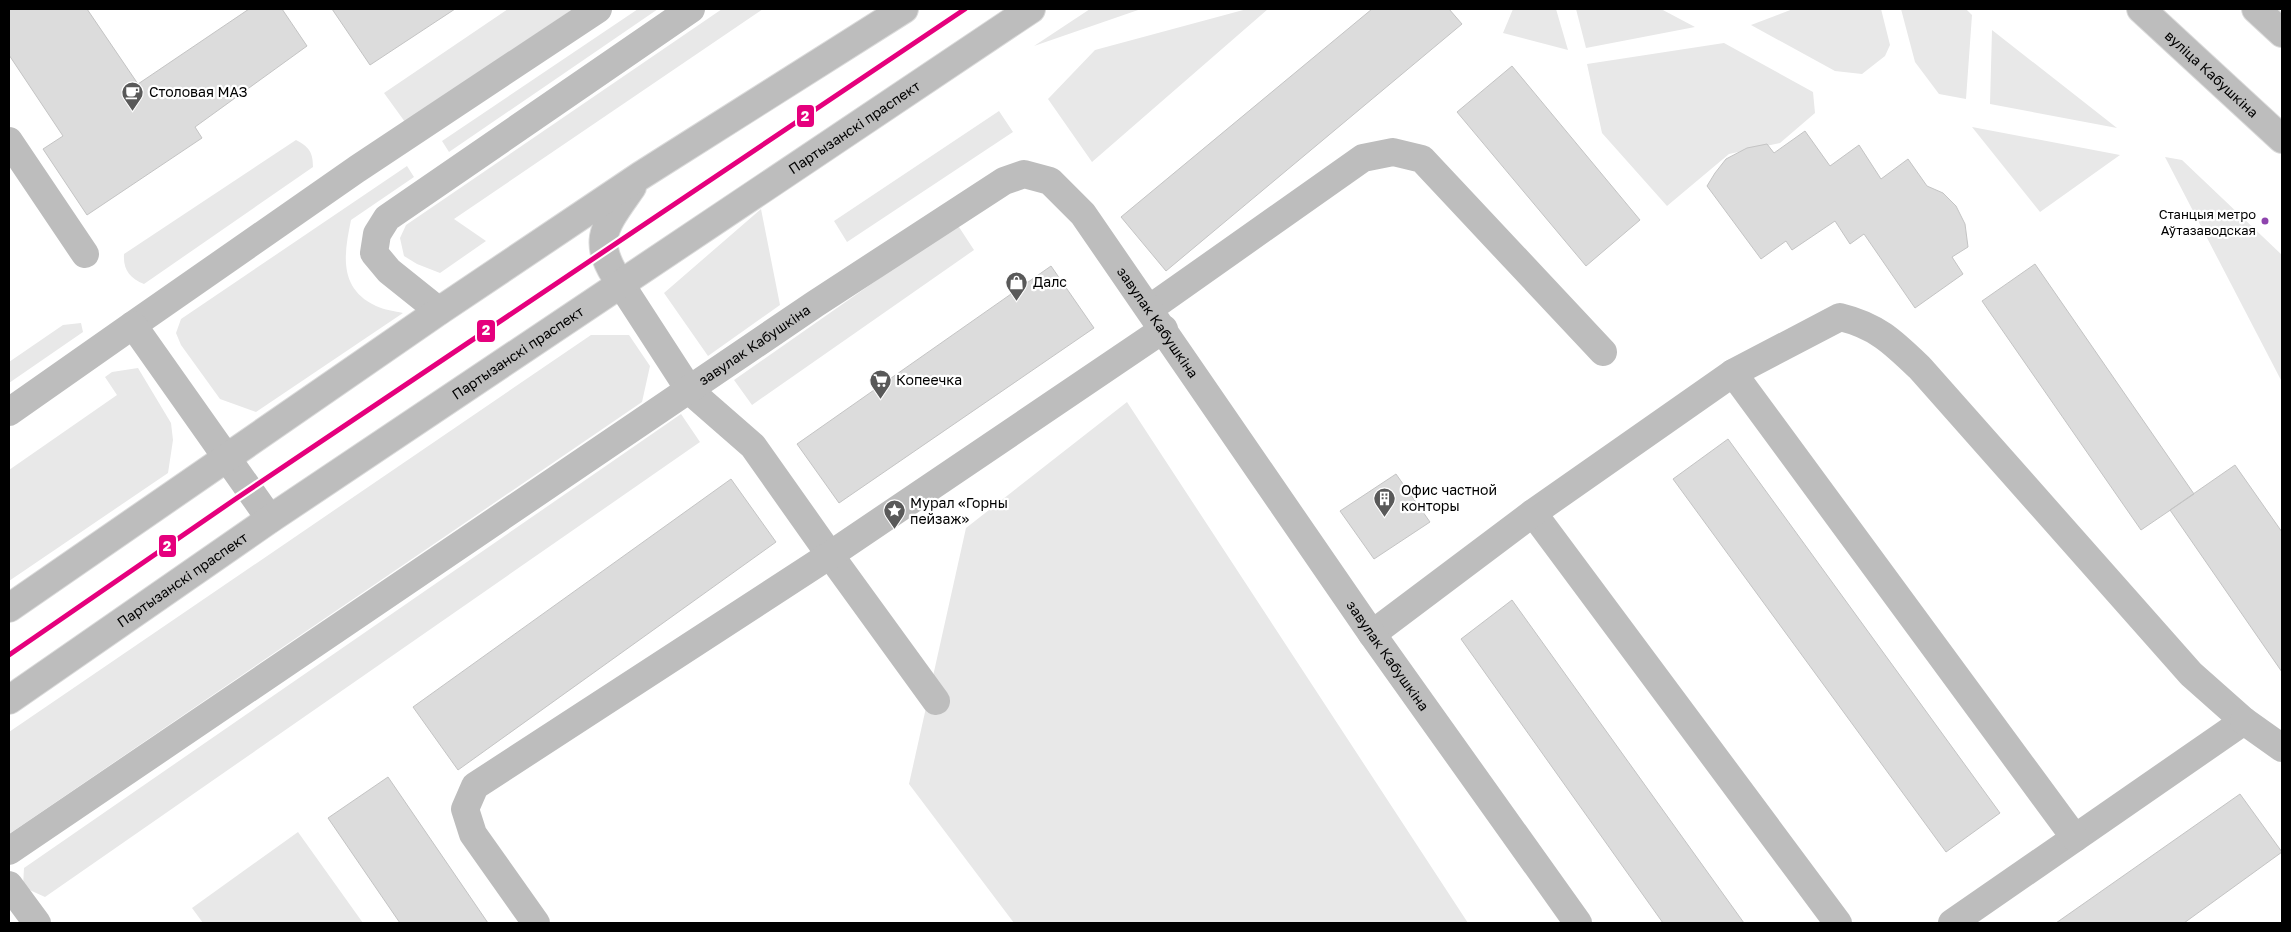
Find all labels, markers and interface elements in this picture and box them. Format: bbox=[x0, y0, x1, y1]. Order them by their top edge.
street label: вуліца Кабушкіна bbox=[2162, 27, 2262, 121]
street label: Партызанскі праспект bbox=[785, 77, 923, 177]
cafe icon: Столовая МАЗ bbox=[121, 80, 145, 111]
place label: Столовая МАЗ bbox=[149, 83, 248, 100]
line badge: 2 bbox=[796, 104, 815, 128]
text: 2 bbox=[801, 107, 810, 124]
place label: Станцыя метро Аўтазаводская bbox=[2159, 206, 2256, 238]
marker: Станцыя метро Аўтазаводская bbox=[2260, 216, 2270, 226]
street label: завулак Кабушкіна bbox=[1114, 263, 1202, 381]
shop icon: Далс bbox=[1005, 270, 1029, 301]
place label: Далс bbox=[1033, 273, 1067, 290]
street label: завулак Кабушкіна bbox=[695, 301, 813, 389]
street label: Партызанскі праспект bbox=[449, 302, 587, 403]
line badge: 2 bbox=[476, 319, 496, 343]
text: 2 bbox=[482, 321, 491, 338]
supermarket icon: Копеечка bbox=[868, 368, 892, 399]
place label: Копеечка bbox=[896, 371, 962, 388]
place label: Офис частной конторы bbox=[1401, 481, 1497, 514]
building icon: Офис частной конторы bbox=[1373, 486, 1397, 517]
place label: Мурал «Горны пейзаж» bbox=[910, 494, 1008, 527]
place icon: Мурал «Горны пейзаж» bbox=[882, 499, 906, 530]
street label: Партызанскі праспект bbox=[114, 528, 251, 630]
line badge: 2 bbox=[158, 534, 177, 558]
text: 2 bbox=[163, 537, 172, 554]
street label: завулак Кабушкіна bbox=[1343, 597, 1433, 714]

